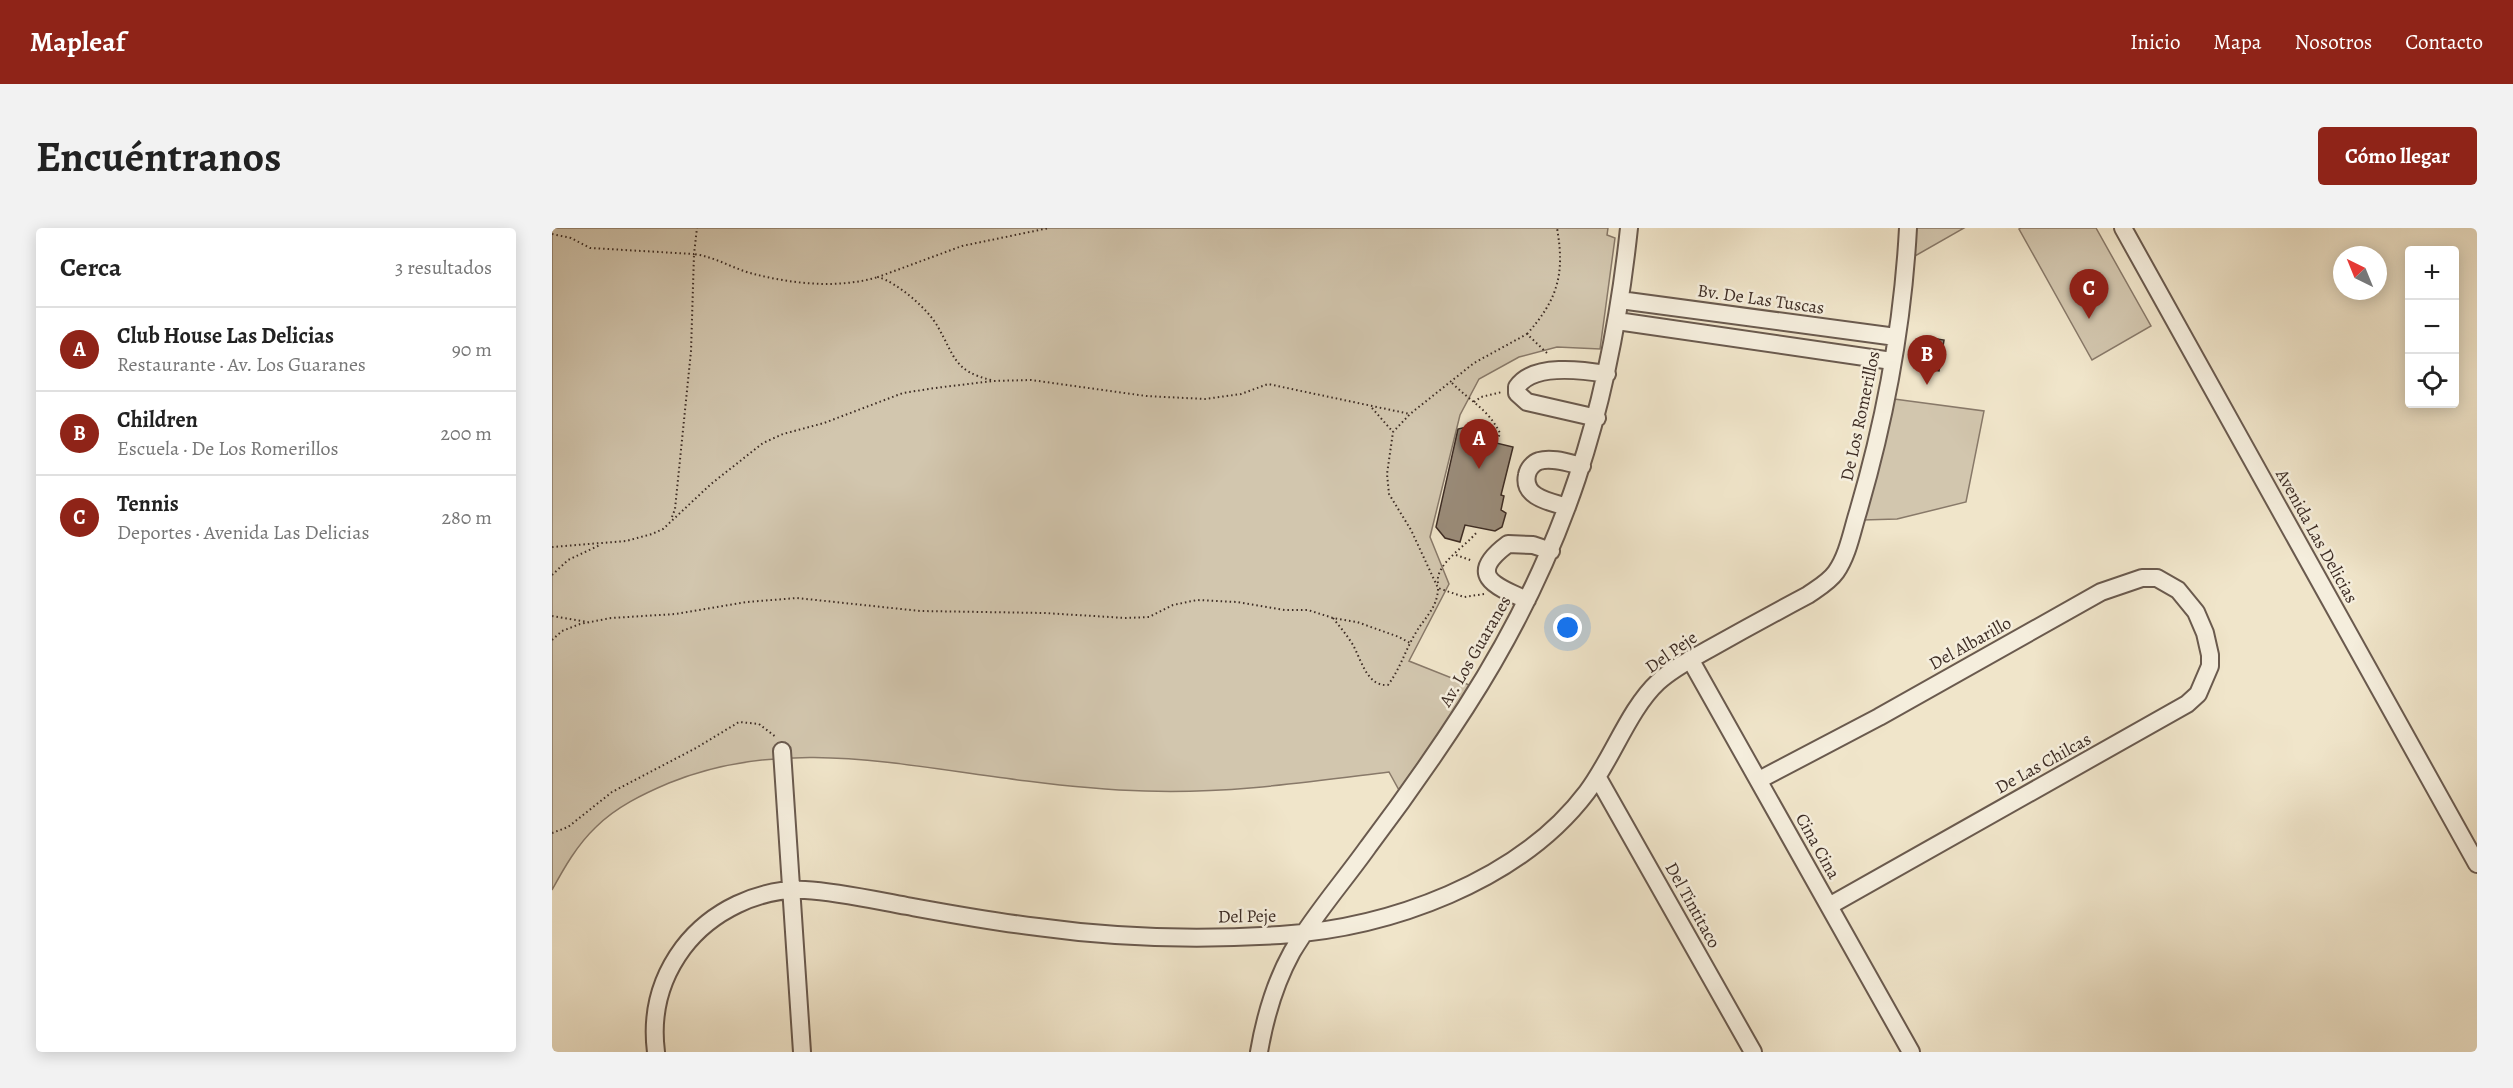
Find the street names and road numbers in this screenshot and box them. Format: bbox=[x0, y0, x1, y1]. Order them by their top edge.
street label: Bv. De Las Tuscas bbox=[1696, 278, 1826, 320]
street label: De Los Romerillos bbox=[1834, 349, 1886, 483]
street label: Avenida Las Delicias bbox=[2270, 464, 2364, 607]
street label: Av. Los Guaranes bbox=[1433, 591, 1517, 712]
street label: Del Albarillo bbox=[1925, 611, 2015, 675]
street label: Del Peje bbox=[1640, 625, 1702, 679]
street label: De Las Chilcas bbox=[1991, 727, 2095, 799]
street label: Cina Cina bbox=[1790, 809, 1846, 884]
street label: Del Tintitaco bbox=[1660, 858, 1726, 952]
street label: Del Peje bbox=[1218, 903, 1276, 929]

